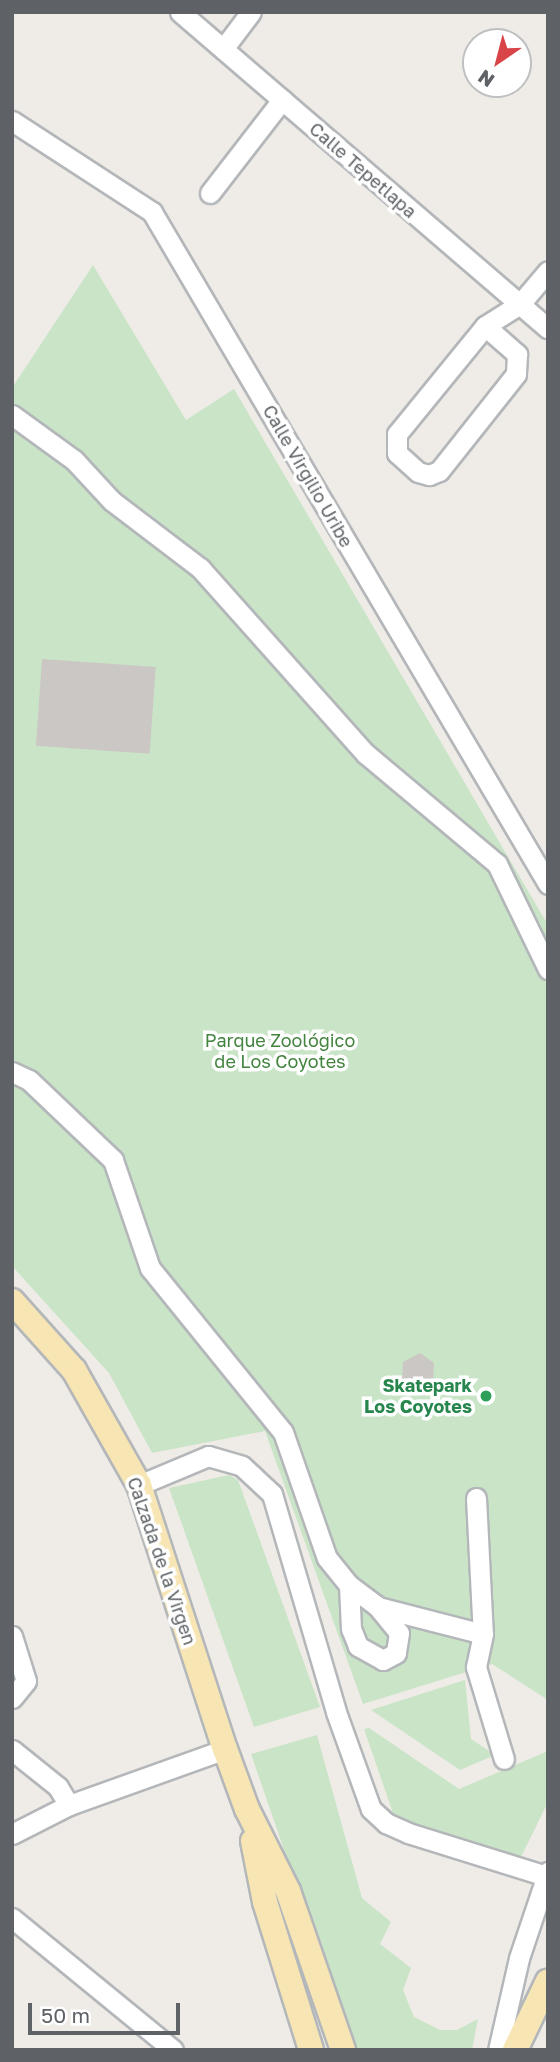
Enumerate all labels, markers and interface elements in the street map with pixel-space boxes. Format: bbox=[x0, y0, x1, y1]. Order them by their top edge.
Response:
north arrow bbox=[462, 28, 532, 98]
text: N bbox=[473, 65, 498, 93]
street label: Calle Tepetlapa bbox=[305, 118, 421, 222]
street label: Calle Virgilio Uribe bbox=[258, 401, 358, 551]
park label: Parque Zoológico de Los Coyotes bbox=[205, 1030, 355, 1072]
place label: Skatepark Los Coyotes bbox=[364, 1375, 472, 1418]
marker: Skatepark Los Coyotes bbox=[478, 1388, 494, 1404]
street label: Calzada de la Virgen bbox=[123, 1474, 201, 1648]
scale bar bbox=[32, 1988, 184, 2032]
text: 50 m bbox=[41, 2002, 90, 2028]

